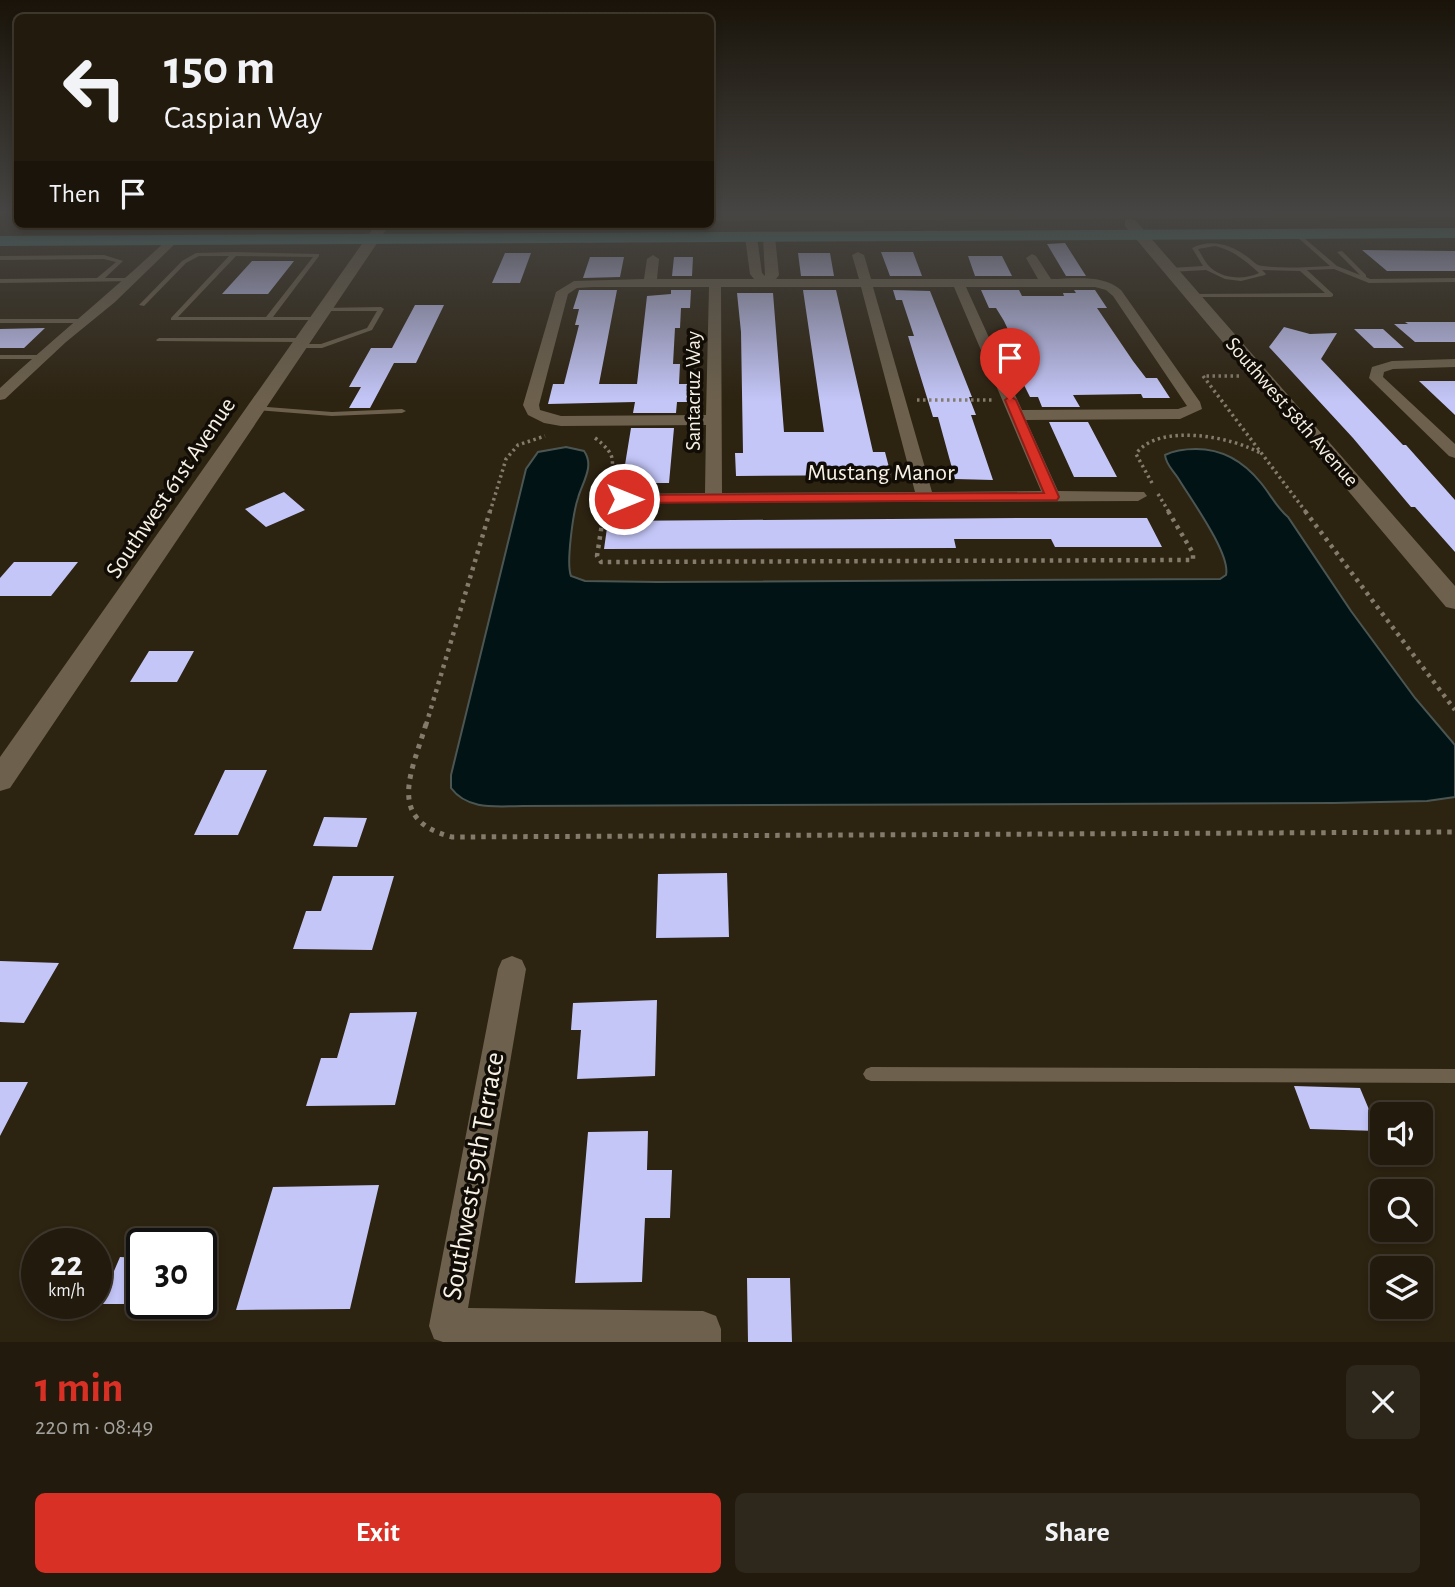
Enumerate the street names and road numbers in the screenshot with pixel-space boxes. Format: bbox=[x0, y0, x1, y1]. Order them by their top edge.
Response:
street label: Santacruz Way bbox=[683, 331, 704, 451]
street label: Southwest 58th Avenue bbox=[1222, 333, 1362, 491]
street label: Southwest 61st Avenue bbox=[102, 393, 240, 583]
street label: Mustang Manor bbox=[807, 461, 955, 485]
street label: Southwest 59th Terrace bbox=[438, 1050, 510, 1302]

